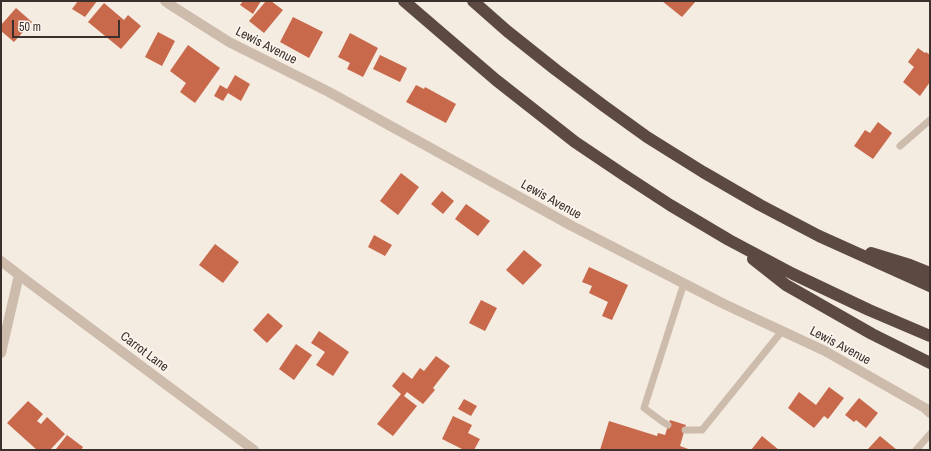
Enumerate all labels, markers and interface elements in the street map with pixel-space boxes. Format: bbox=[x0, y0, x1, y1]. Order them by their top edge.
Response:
scale bar bbox=[14, 12, 122, 38]
text: 50 m bbox=[19, 19, 41, 35]
street label: Lewis Avenue bbox=[233, 24, 299, 68]
street label: Lewis Avenue bbox=[518, 177, 584, 223]
street label: Lewis Avenue bbox=[807, 323, 873, 369]
street label: Carrot Lane bbox=[117, 329, 171, 375]

